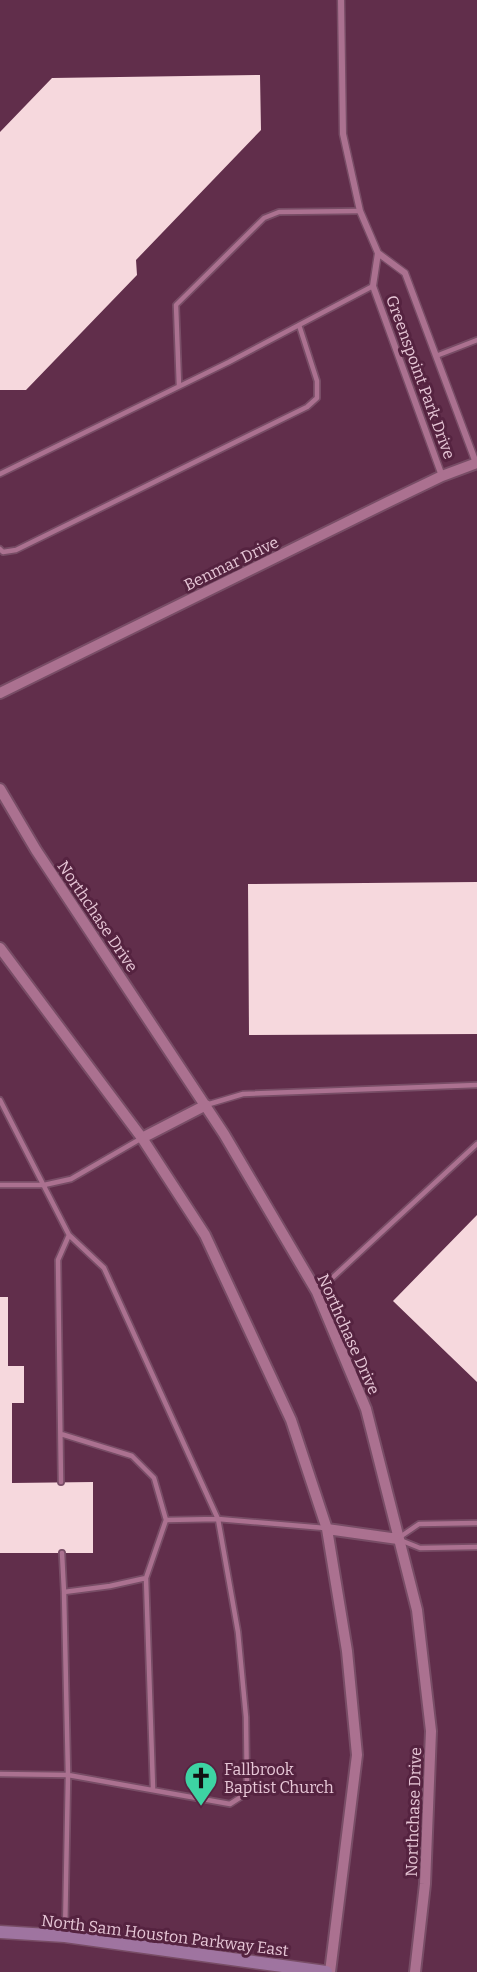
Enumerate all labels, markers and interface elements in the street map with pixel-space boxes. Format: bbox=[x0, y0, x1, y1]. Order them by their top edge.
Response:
street label: Greenspoint Park Drive bbox=[382, 293, 459, 462]
street label: Benmar Drive bbox=[181, 532, 282, 595]
street label: Northchase Drive bbox=[53, 857, 142, 975]
street label: Northchase Drive bbox=[313, 1271, 384, 1397]
street label: Northchase Drive bbox=[402, 1747, 425, 1877]
church icon: Fallbrook Baptist Church bbox=[183, 1760, 219, 1807]
place label: Fallbrook Baptist Church bbox=[224, 1760, 334, 1797]
street label: North Sam Houston Parkway East bbox=[40, 1911, 290, 1960]

